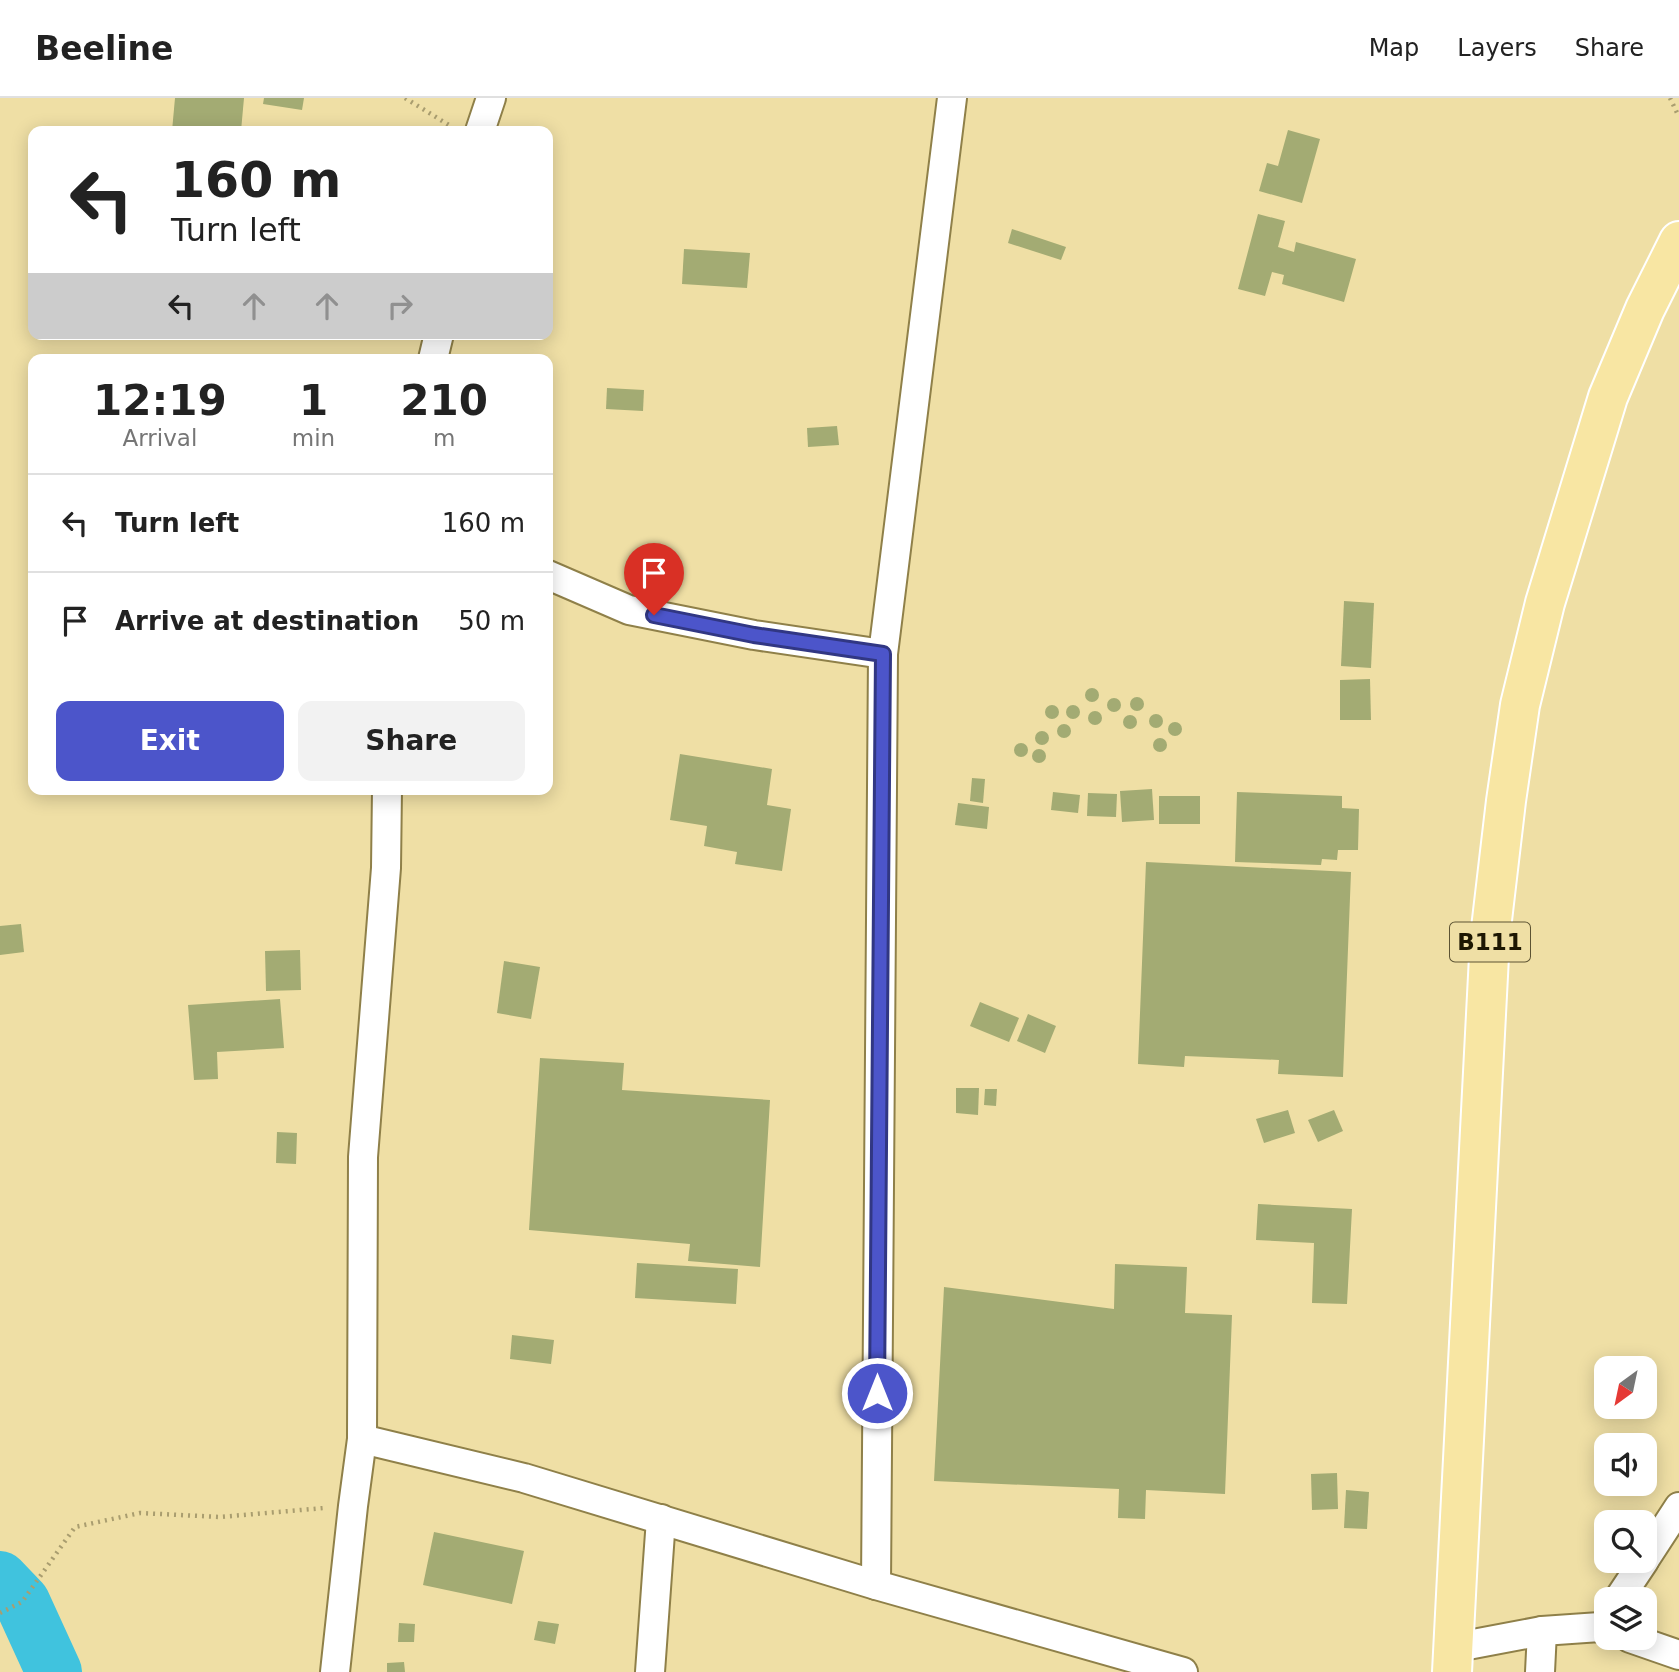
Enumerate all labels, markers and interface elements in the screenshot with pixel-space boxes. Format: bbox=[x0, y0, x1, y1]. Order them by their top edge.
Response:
text: Beeline bbox=[35, 29, 173, 68]
text: Map bbox=[1369, 34, 1419, 62]
text: Layers bbox=[1457, 34, 1537, 62]
text: Share bbox=[1575, 34, 1644, 62]
text: 160 m bbox=[171, 152, 341, 209]
icon: left bbox=[56, 154, 147, 245]
text: Turn left bbox=[171, 211, 301, 249]
icon: left bbox=[162, 287, 200, 325]
icon: ahead bbox=[235, 287, 273, 325]
icon: ahead bbox=[308, 287, 346, 325]
icon: right bbox=[381, 287, 419, 325]
text: 12:19 bbox=[93, 376, 227, 425]
text: 1 bbox=[299, 376, 328, 425]
text: 210 bbox=[400, 376, 488, 425]
text: Arrival bbox=[123, 425, 197, 451]
text: min bbox=[292, 425, 335, 451]
text: m bbox=[433, 425, 455, 451]
icon: left bbox=[56, 504, 94, 542]
text: Turn left bbox=[115, 508, 239, 538]
text: 160 m bbox=[442, 508, 525, 538]
pin bbox=[624, 543, 684, 615]
icon: arrive bbox=[635, 554, 673, 592]
icon: arrive bbox=[56, 602, 94, 640]
text: Arrive at destination bbox=[115, 606, 419, 636]
text: 50 m bbox=[458, 606, 525, 636]
button: Exit bbox=[56, 701, 284, 781]
button: Share bbox=[298, 701, 525, 781]
road number: B111 bbox=[1450, 922, 1530, 962]
position arrow bbox=[840, 1356, 914, 1430]
north arrow bbox=[1594, 1356, 1657, 1419]
map controls bbox=[1594, 1356, 1657, 1650]
button: sound bbox=[1594, 1433, 1657, 1496]
button: search bbox=[1594, 1510, 1657, 1573]
button: layers bbox=[1594, 1587, 1657, 1650]

